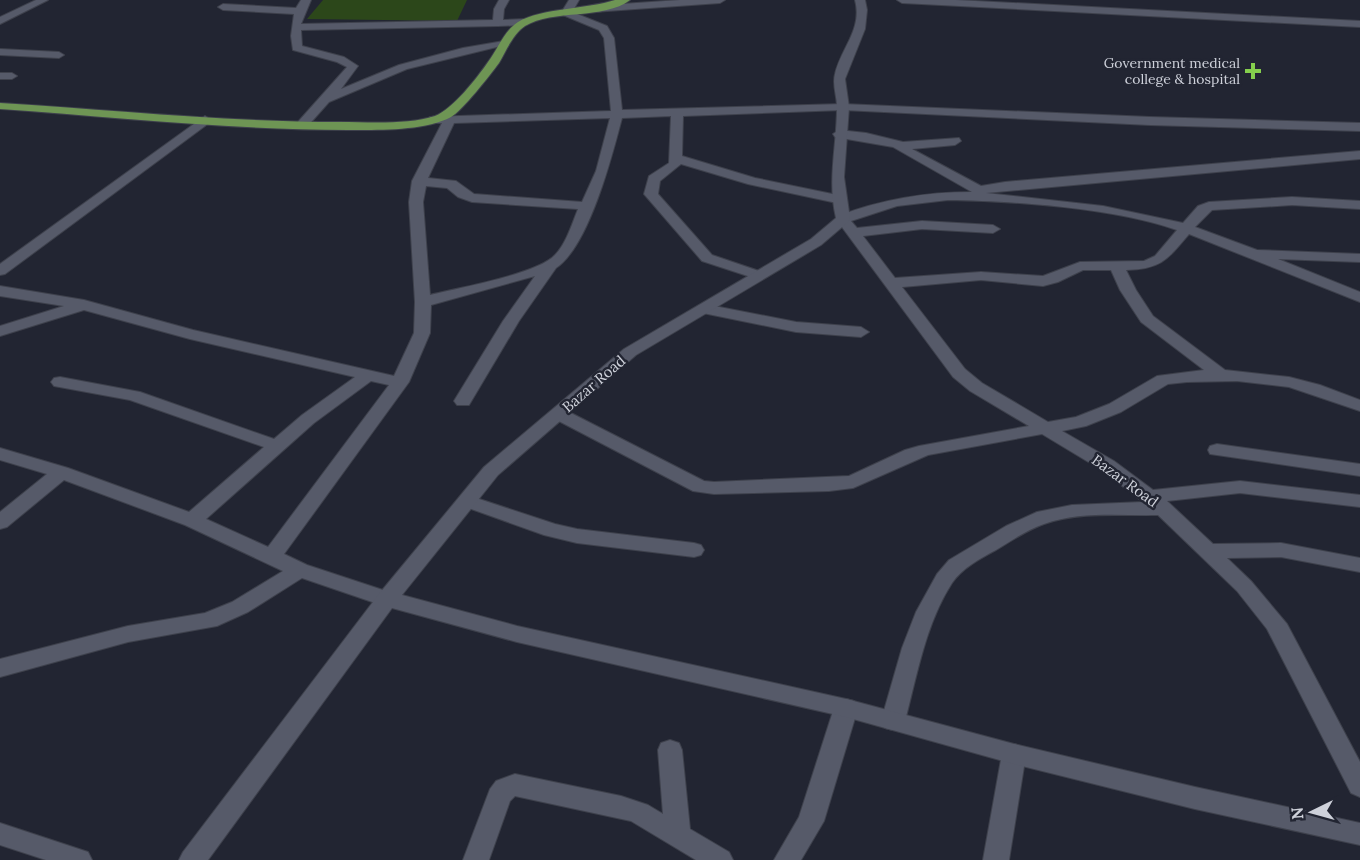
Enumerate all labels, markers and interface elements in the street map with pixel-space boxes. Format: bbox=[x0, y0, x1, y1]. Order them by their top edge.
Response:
place label: Government medical college & hospital bbox=[1104, 54, 1240, 88]
marker: Government medical college & hospital bbox=[1244, 62, 1262, 80]
street label: Bazar Road bbox=[558, 351, 629, 416]
street label: Bazar Road bbox=[1088, 450, 1162, 511]
north arrow bbox=[1282, 782, 1342, 842]
text: N bbox=[1287, 806, 1308, 820]

